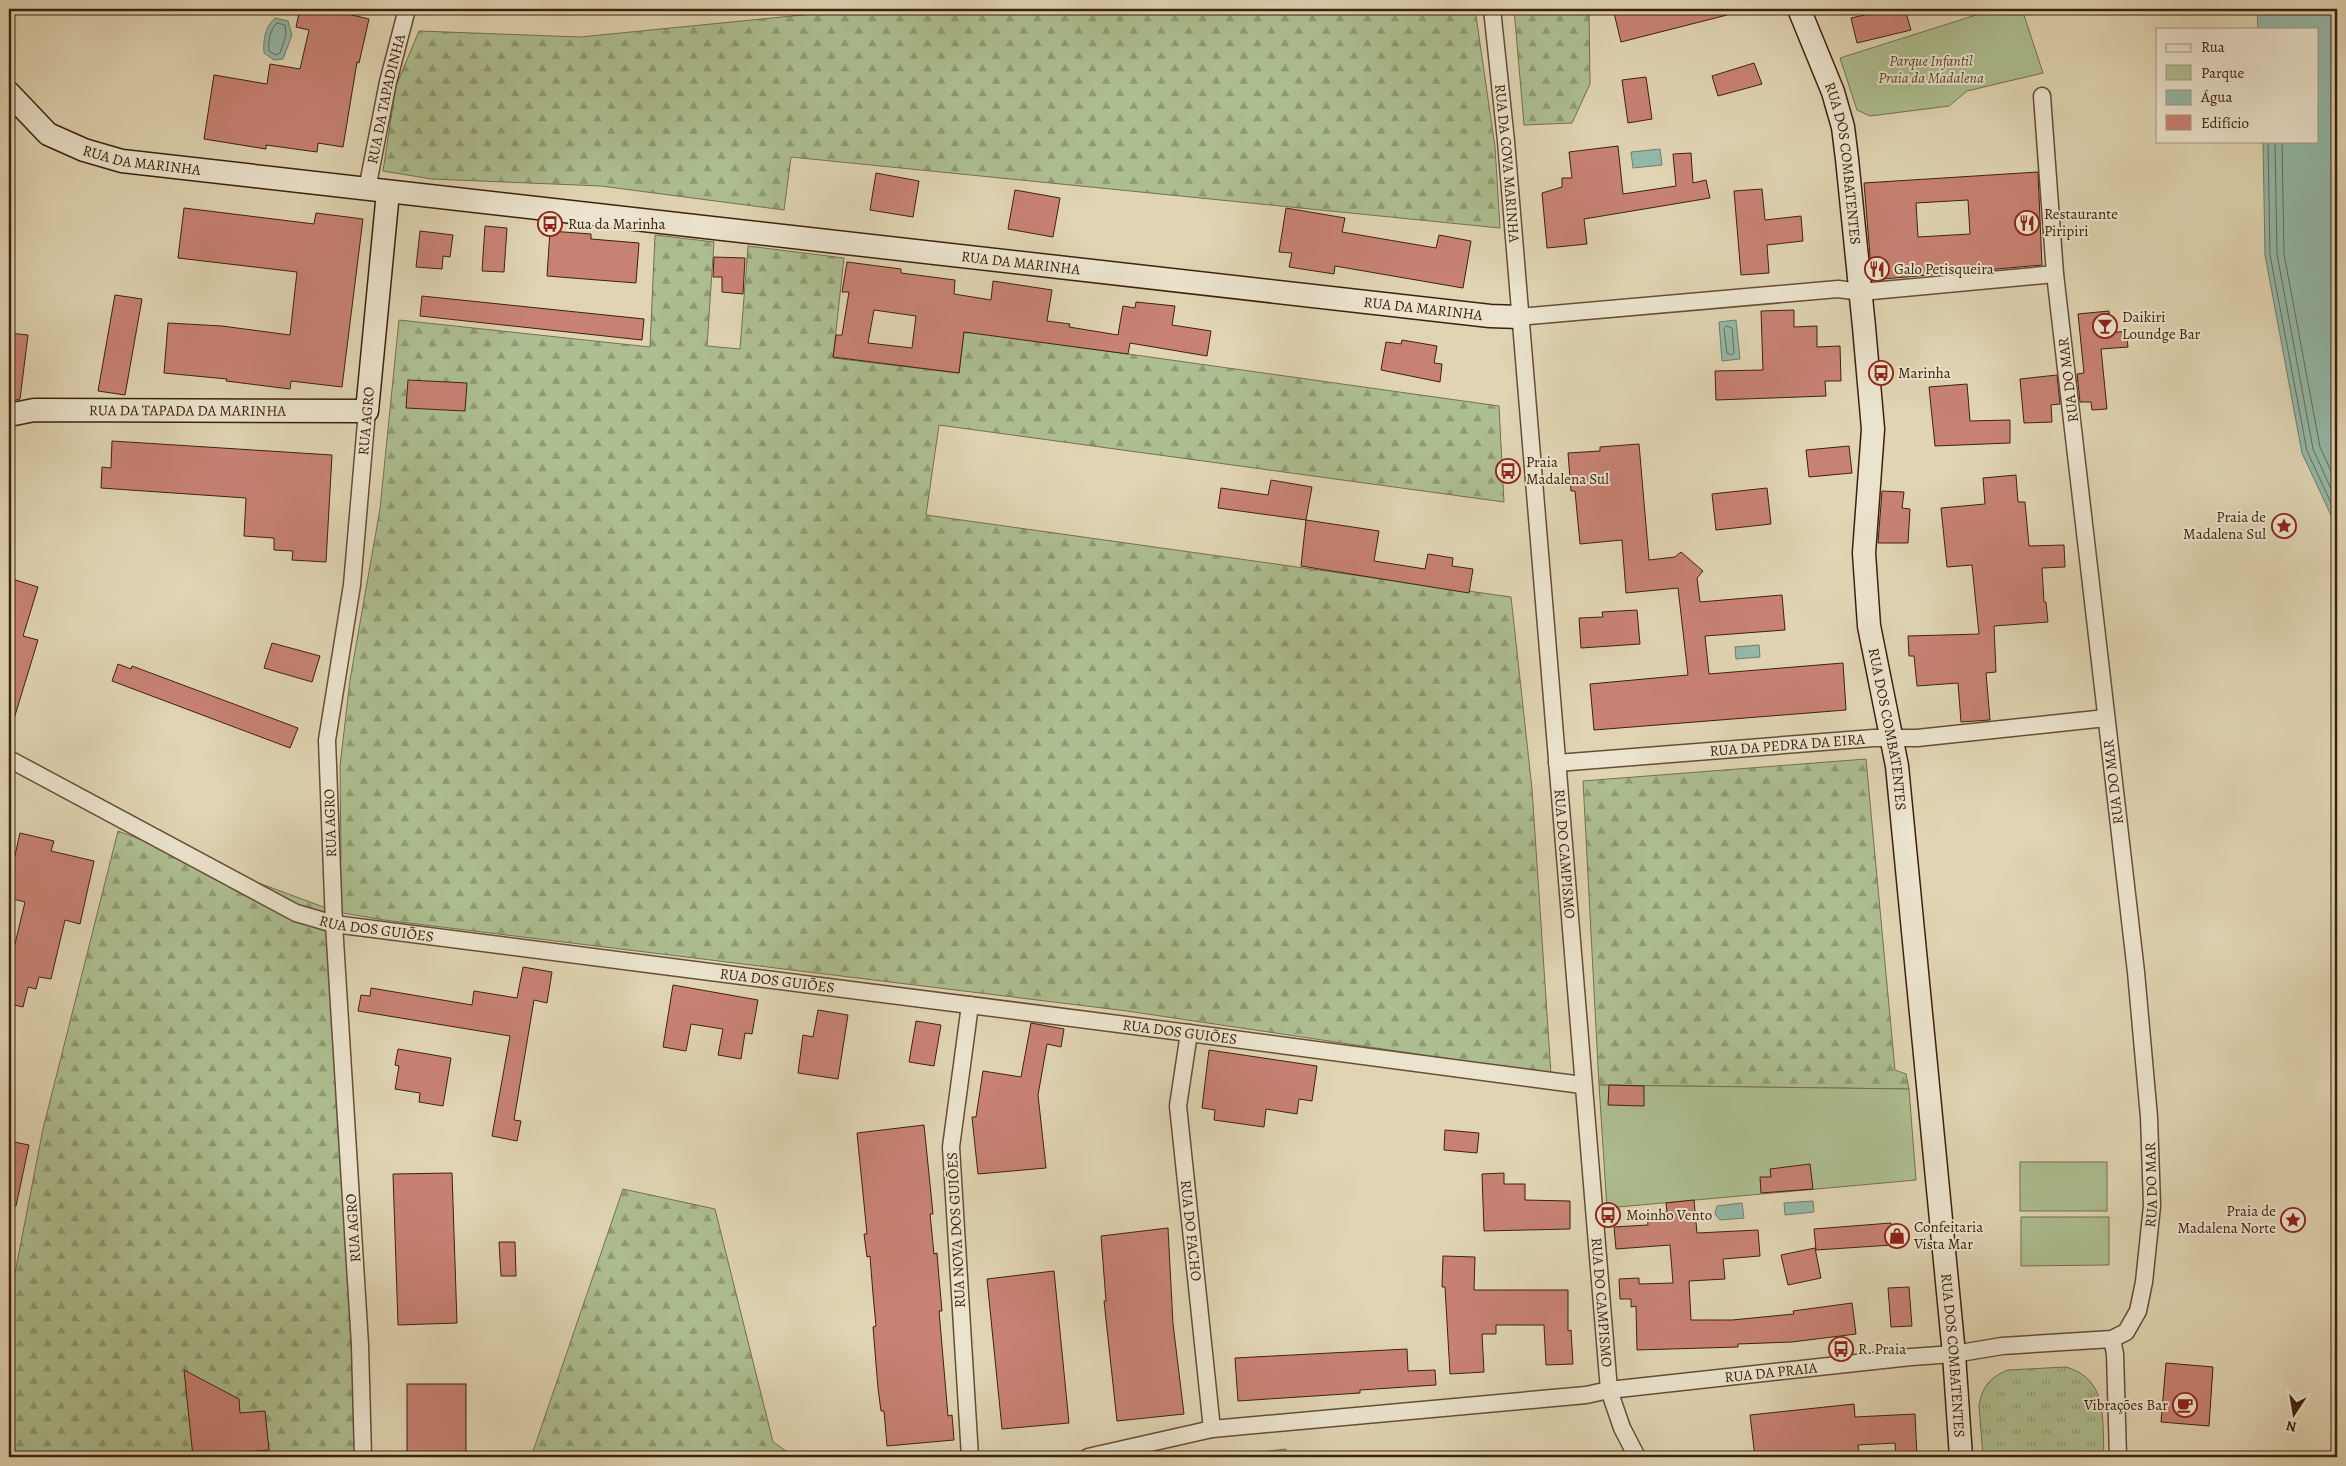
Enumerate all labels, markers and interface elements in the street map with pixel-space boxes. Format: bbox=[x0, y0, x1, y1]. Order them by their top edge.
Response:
legend bbox=[2156, 28, 2318, 142]
street label: RUA DA TAPADINHA bbox=[362, 31, 410, 166]
text: Rua bbox=[2201, 37, 2225, 57]
park label: Parque Infantil Praia da Madalena bbox=[1878, 51, 1984, 88]
text: Parque bbox=[2201, 63, 2244, 83]
street label: RUA DOS COMBATENTES bbox=[1820, 79, 1866, 246]
street label: RUA DA COVA MARINHA bbox=[1490, 83, 1524, 244]
text: Água bbox=[2200, 87, 2232, 107]
text: Edifício bbox=[2201, 113, 2249, 133]
street label: RUA DA MARINHA bbox=[80, 140, 202, 180]
place label: Restaurante Piripiri bbox=[2044, 204, 2118, 241]
restaurant icon: Restaurante Piripiri bbox=[2014, 210, 2040, 236]
bus stop icon: Rua da Marinha bbox=[537, 211, 563, 237]
place label: Rua da Marinha bbox=[568, 214, 666, 234]
street label: RUA DA MARINHA bbox=[960, 246, 1082, 280]
restaurant icon: Galo Petisqueira bbox=[1864, 256, 1890, 282]
place label: Galo Petisqueira bbox=[1894, 259, 1994, 279]
street label: RUA DA MARINHA bbox=[1363, 292, 1484, 325]
place label: Daikiri Loundge Bar bbox=[2122, 307, 2201, 344]
bar icon: Daikiri Loundge Bar bbox=[2092, 313, 2118, 339]
street label: RUA DO MAR bbox=[2053, 336, 2083, 423]
bus stop icon: Marinha bbox=[1868, 360, 1894, 386]
place label: Marinha bbox=[1898, 363, 1951, 383]
street label: RUA AGRO bbox=[353, 386, 379, 456]
street label: RUA DA TAPADA DA MARINHA bbox=[89, 400, 286, 421]
place label: Praia Madalena Sul bbox=[1526, 452, 1609, 489]
bus stop icon: Praia Madalena Sul bbox=[1495, 458, 1521, 484]
place label: Praia de Madalena Sul bbox=[2183, 507, 2266, 544]
place icon: Praia de Madalena Sul bbox=[2271, 513, 2297, 539]
street label: RUA DOS COMBATENTES bbox=[1864, 646, 1911, 811]
street label: RUA DA PEDRA DA EIRA bbox=[1709, 729, 1866, 761]
street label: RUA DO MAR bbox=[2098, 738, 2128, 825]
street label: RUA AGRO bbox=[319, 788, 341, 858]
street label: RUA DO CAMPISMO bbox=[1549, 788, 1580, 919]
street label: RUA DOS GUIÕES bbox=[317, 910, 435, 947]
street label: RUA DOS GUIÕES bbox=[719, 963, 836, 998]
street label: RUA DOS GUIÕES bbox=[1121, 1015, 1238, 1049]
street label: RUA DO MAR bbox=[2140, 1141, 2162, 1228]
street label: RUA NOVA DOS GUIÕES bbox=[942, 1151, 970, 1309]
street label: RUA DO FACHO bbox=[1176, 1179, 1206, 1282]
street label: RUA AGRO bbox=[341, 1193, 365, 1263]
place label: Praia de Madalena Norte bbox=[2177, 1201, 2276, 1238]
bus stop icon: Moinho Vento bbox=[1595, 1202, 1621, 1228]
place label: Moinho Vento bbox=[1626, 1205, 1712, 1225]
place icon: Praia de Madalena Norte bbox=[2280, 1207, 2306, 1233]
place label: Confeitaria Vista Mar bbox=[1913, 1217, 1983, 1254]
shop icon: Confeitaria Vista Mar bbox=[1884, 1223, 1910, 1249]
street label: RUA DO CAMPISMO bbox=[1586, 1237, 1617, 1368]
street label: RUA DOS COMBATENTES bbox=[1936, 1272, 1970, 1438]
bus stop icon: R. Praia bbox=[1828, 1336, 1854, 1362]
place label: R. Praia bbox=[1858, 1339, 1906, 1359]
street label: RUA DA PRAIA bbox=[1723, 1357, 1818, 1387]
north arrow bbox=[2268, 1388, 2318, 1438]
cafe icon: Vibrações Bar bbox=[2172, 1392, 2198, 1418]
place label: Vibrações Bar bbox=[2083, 1395, 2168, 1415]
text: N bbox=[2284, 1416, 2298, 1437]

